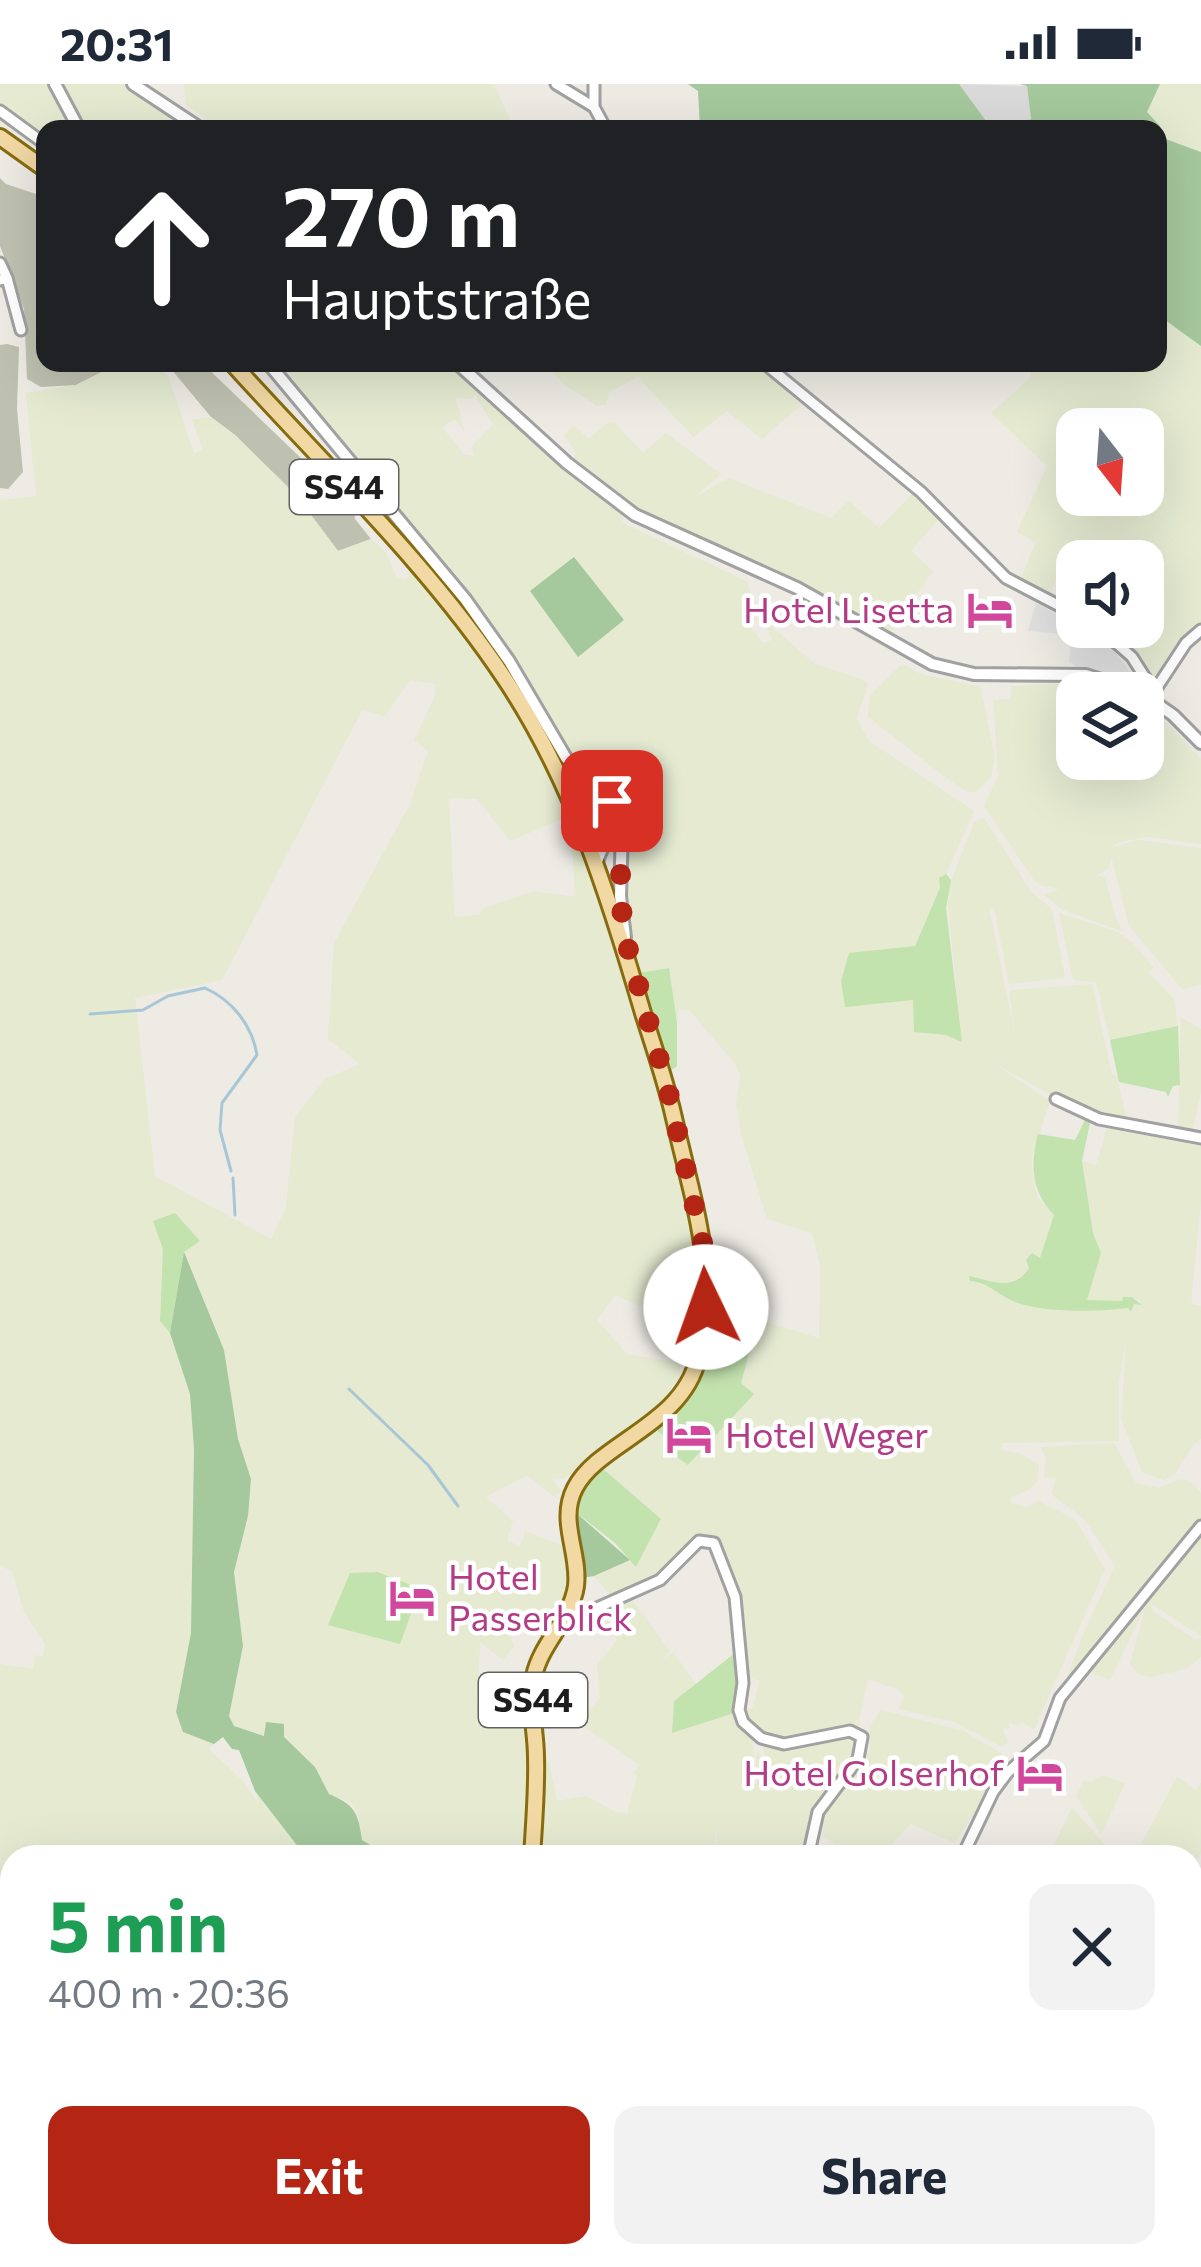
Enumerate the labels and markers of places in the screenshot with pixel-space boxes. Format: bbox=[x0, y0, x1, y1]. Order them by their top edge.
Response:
hotel icon: Hotel Lisetta bbox=[965, 585, 1015, 635]
place label: Hotel Lisetta bbox=[743, 586, 954, 630]
pin bbox=[561, 750, 663, 852]
hotel icon: Hotel Weger bbox=[664, 1410, 714, 1460]
place label: Hotel Weger bbox=[725, 1411, 928, 1455]
place label: Hotel Passerblick bbox=[448, 1553, 633, 1638]
hotel icon: Hotel Passerblick bbox=[387, 1573, 437, 1623]
hotel icon: Hotel Golserhof bbox=[1015, 1748, 1065, 1798]
place label: Hotel Golserhof bbox=[743, 1749, 1005, 1793]

